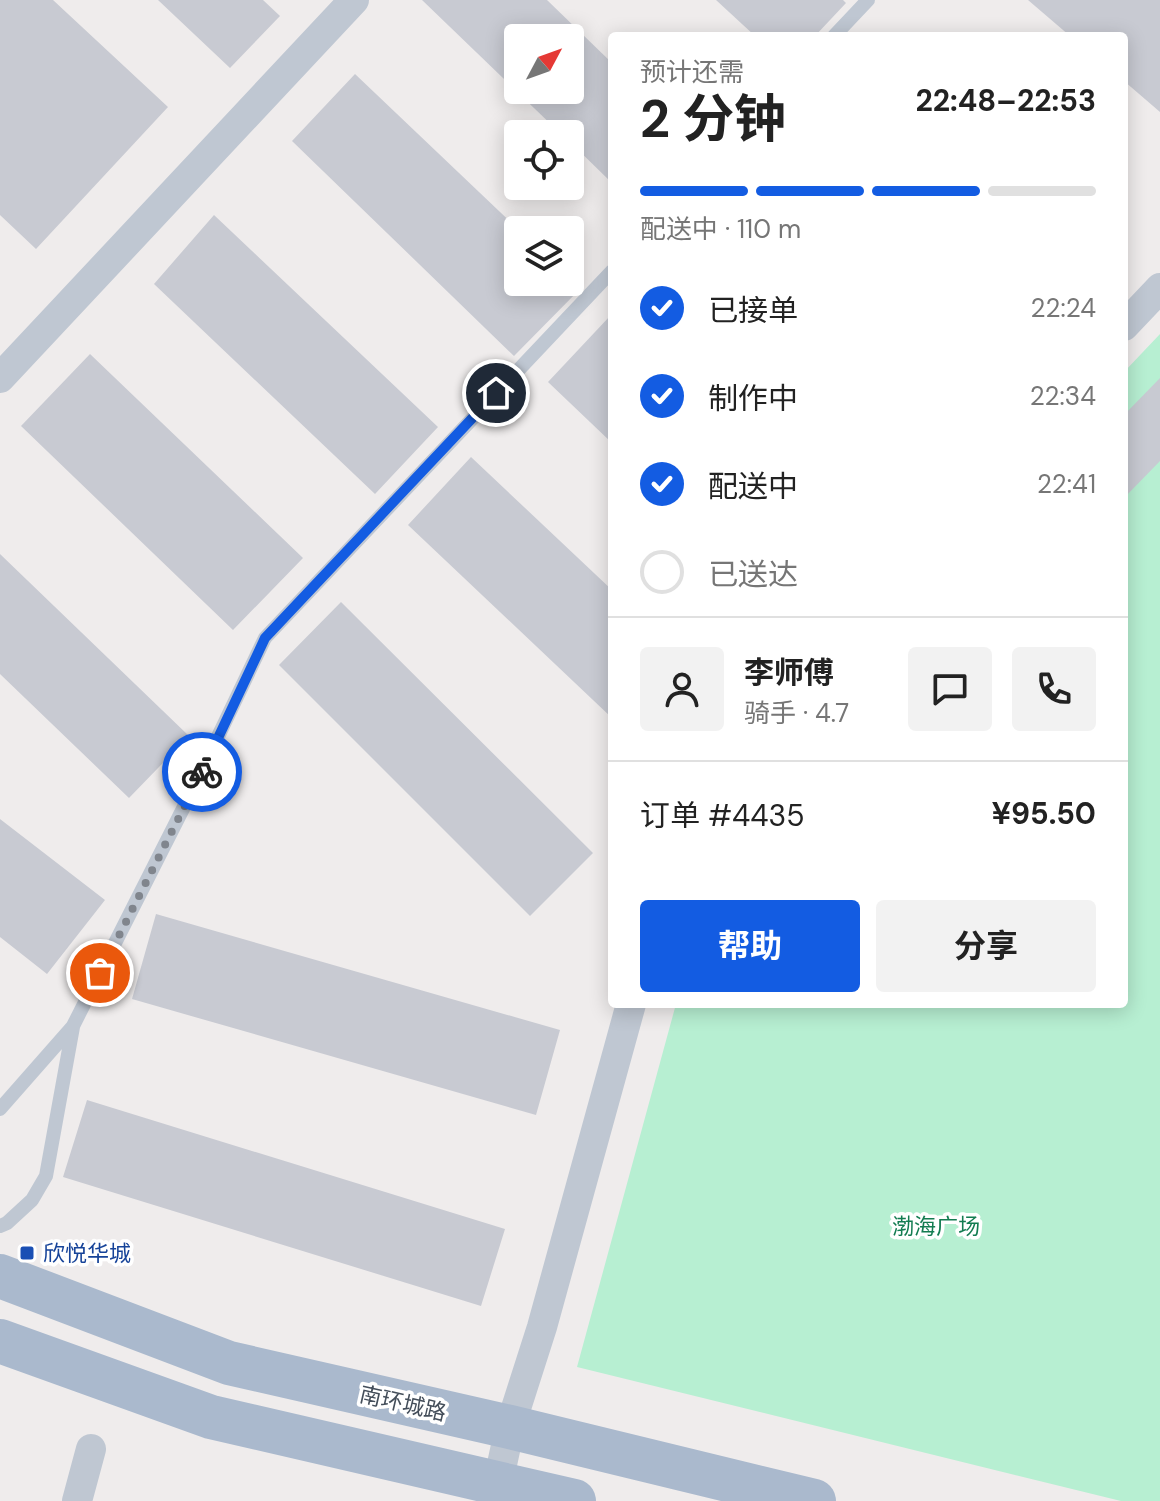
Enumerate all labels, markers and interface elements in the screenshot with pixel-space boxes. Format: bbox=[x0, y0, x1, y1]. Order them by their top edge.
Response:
north arrow bbox=[504, 24, 584, 104]
map controls bbox=[504, 24, 584, 296]
text: 预计还需 bbox=[640, 55, 744, 89]
text: 22:48–22:53 bbox=[915, 81, 1096, 120]
text: 2 分钟 bbox=[640, 85, 786, 153]
button: locate bbox=[504, 120, 584, 200]
text: 配送中 · 110 m bbox=[640, 212, 801, 246]
button: layers bbox=[504, 216, 584, 296]
icon: check bbox=[640, 286, 684, 330]
text: 已接单 bbox=[708, 291, 798, 330]
text: 22:24 bbox=[1030, 291, 1096, 325]
pin bbox=[462, 359, 530, 427]
icon: home bbox=[474, 371, 518, 415]
icon: check bbox=[640, 374, 684, 418]
text: 制作中 bbox=[708, 379, 798, 418]
text: 22:34 bbox=[1030, 379, 1096, 413]
icon: check bbox=[640, 462, 684, 506]
text: 配送中 bbox=[708, 467, 798, 506]
text: 22:41 bbox=[1037, 467, 1096, 501]
text: 已送达 bbox=[708, 555, 798, 594]
button: person bbox=[640, 647, 724, 731]
button: chat bbox=[908, 647, 992, 731]
button: phone bbox=[1012, 647, 1096, 731]
text: 李师傅 bbox=[744, 653, 834, 692]
text: 骑手 · 4.7 bbox=[744, 696, 849, 730]
courier bbox=[162, 732, 242, 812]
icon: bike bbox=[180, 750, 224, 794]
text: ¥95.50 bbox=[991, 794, 1096, 833]
text: 订单 #4435 bbox=[640, 796, 805, 835]
button: 帮助 bbox=[640, 900, 860, 992]
button: 分享 bbox=[876, 900, 1096, 992]
pin bbox=[66, 939, 134, 1007]
icon: bag bbox=[78, 951, 122, 995]
park label: 渤海广场 bbox=[892, 1212, 980, 1241]
place label: 欣悦华城 bbox=[43, 1239, 131, 1268]
marker: 欣悦华城 bbox=[18, 1244, 36, 1262]
street label: 南环城路 bbox=[357, 1379, 449, 1428]

